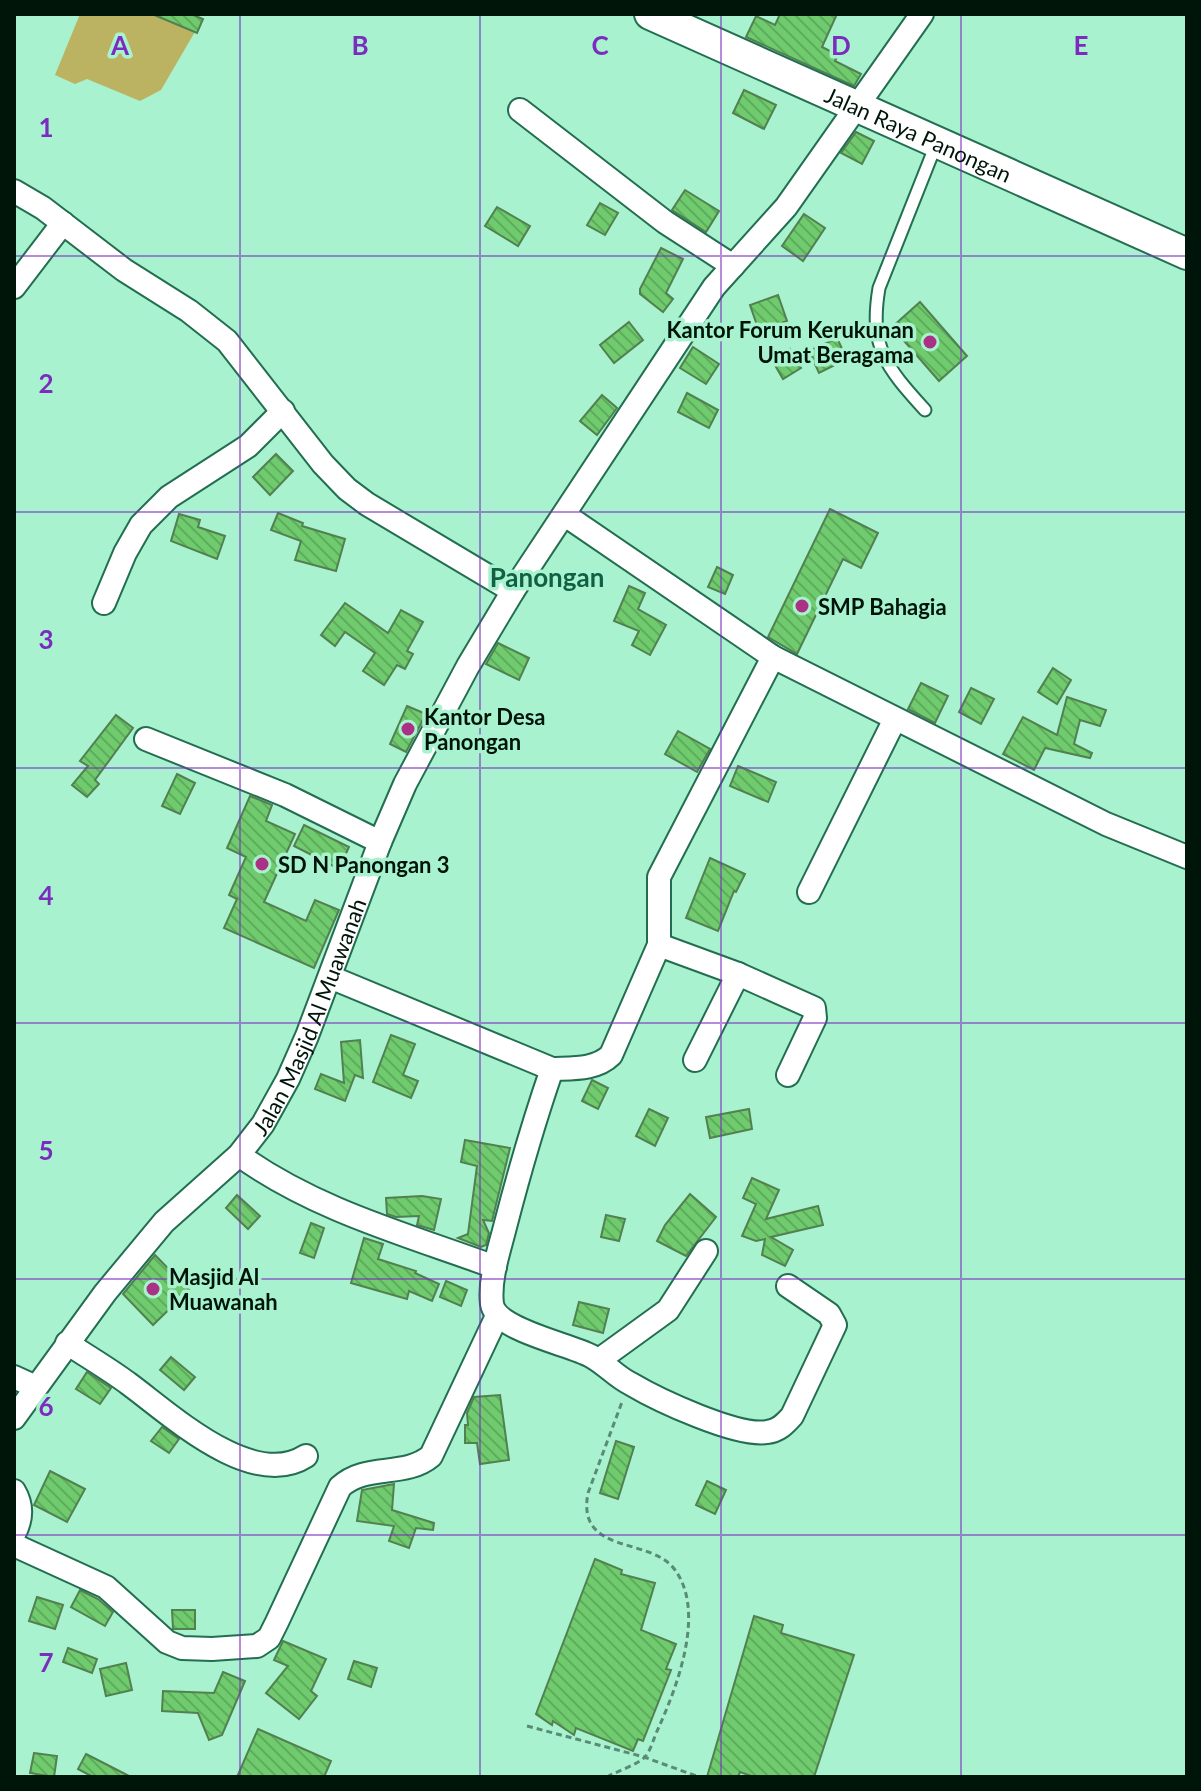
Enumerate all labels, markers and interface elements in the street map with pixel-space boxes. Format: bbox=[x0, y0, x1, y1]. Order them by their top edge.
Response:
text: A bbox=[110, 29, 130, 61]
text: B bbox=[351, 29, 369, 61]
text: C bbox=[591, 29, 609, 61]
text: D bbox=[831, 29, 851, 61]
text: E bbox=[1074, 29, 1088, 61]
street label: Jalan Raya Panongan bbox=[821, 81, 1016, 187]
text: 1 bbox=[38, 111, 54, 143]
place label: Kantor Forum Kerukunan Umat Beragama bbox=[666, 316, 914, 368]
marker: Kantor Forum Kerukunan Umat Beragama bbox=[921, 333, 939, 351]
text: 2 bbox=[38, 367, 54, 399]
district label: Panongan bbox=[490, 561, 604, 593]
place label: SMP Bahagia bbox=[818, 593, 947, 620]
marker: SMP Bahagia bbox=[793, 597, 811, 615]
text: 3 bbox=[38, 623, 54, 655]
place label: Kantor Desa Panongan bbox=[424, 703, 545, 755]
marker: Kantor Desa Panongan bbox=[399, 720, 417, 738]
place label: SD N Panongan 3 bbox=[278, 851, 450, 878]
marker: SD N Panongan 3 bbox=[253, 855, 271, 873]
text: 4 bbox=[38, 879, 54, 911]
street label: Jalan Masjid Al Muawanah bbox=[246, 894, 371, 1140]
text: 5 bbox=[38, 1134, 54, 1166]
place label: Masjid Al Muawanah bbox=[169, 1263, 278, 1315]
marker: Masjid Al Muawanah bbox=[144, 1280, 162, 1298]
text: 6 bbox=[38, 1390, 54, 1422]
text: 7 bbox=[38, 1646, 54, 1678]

